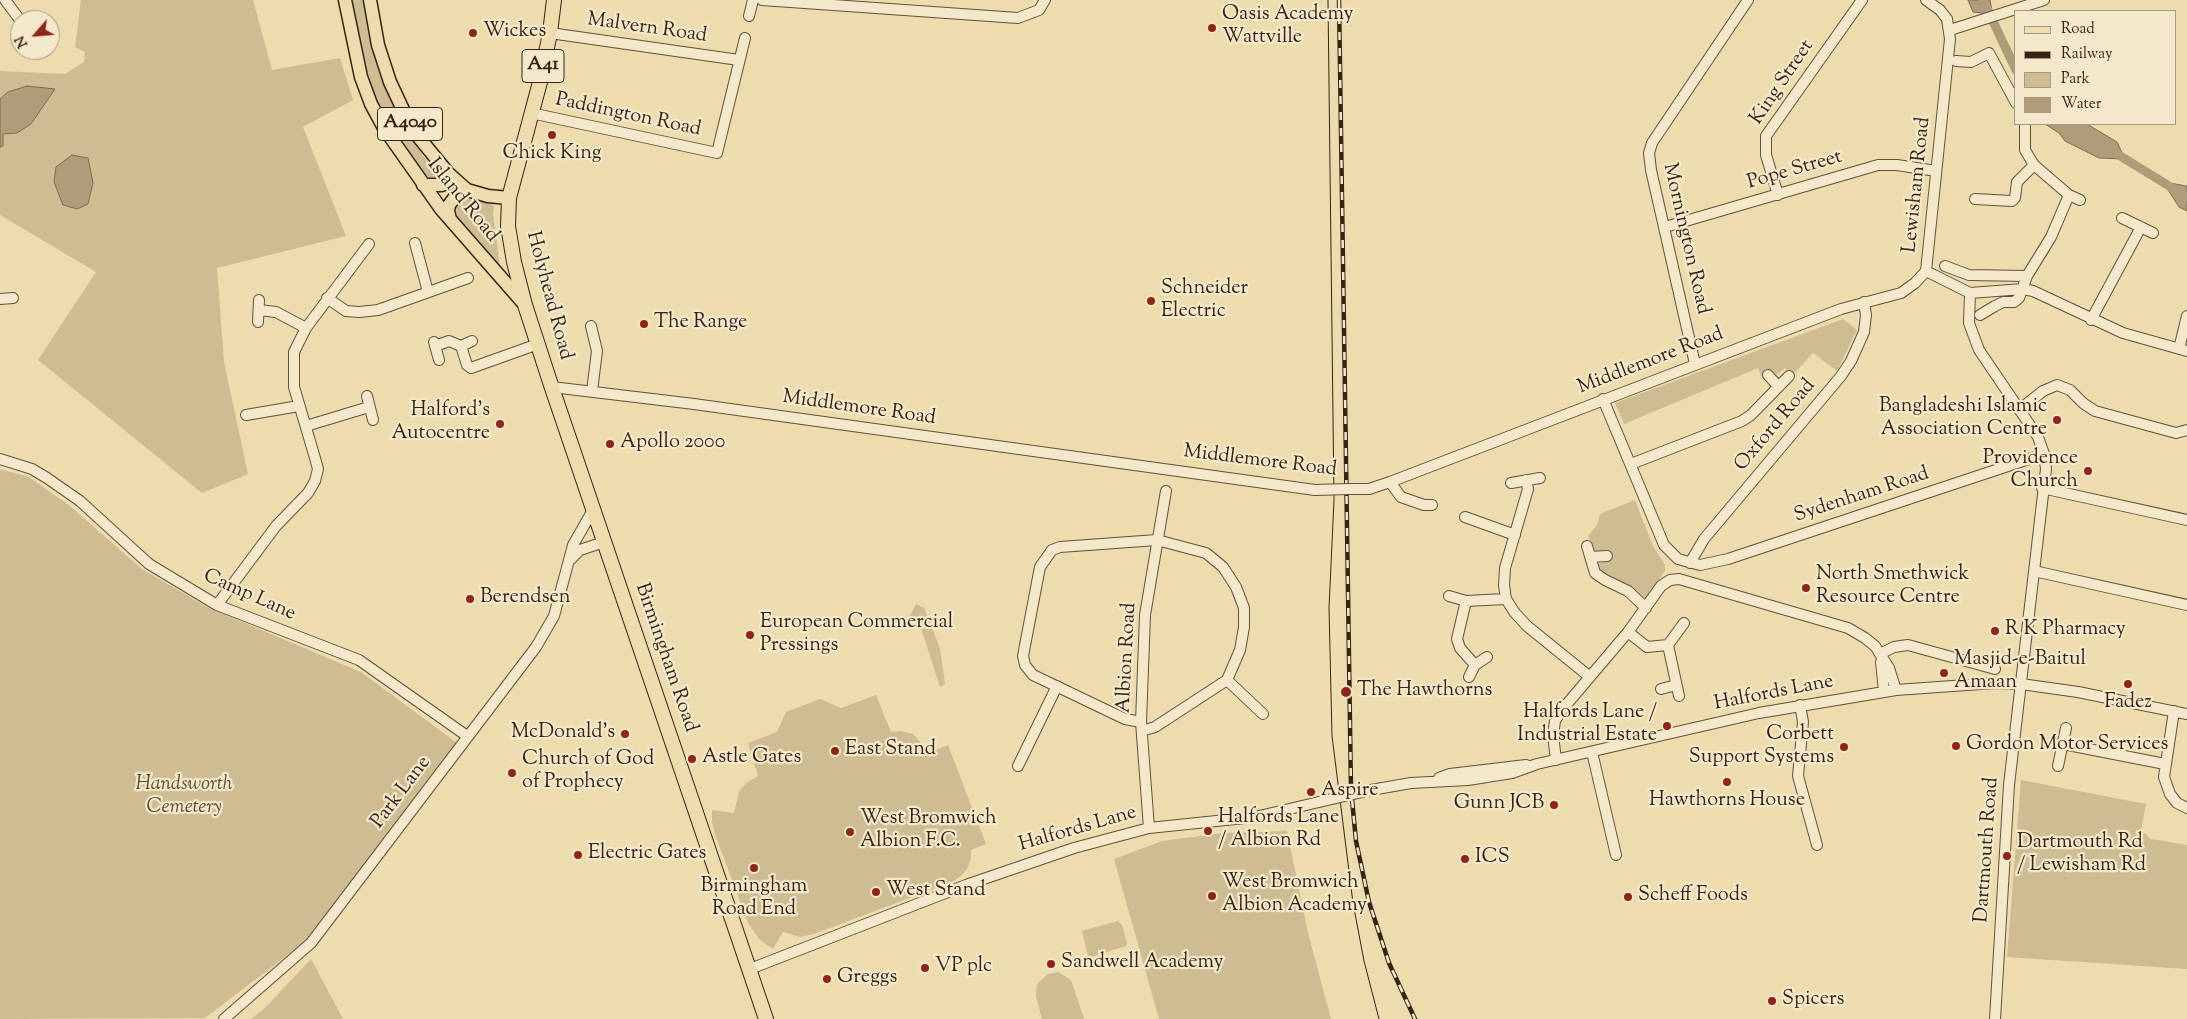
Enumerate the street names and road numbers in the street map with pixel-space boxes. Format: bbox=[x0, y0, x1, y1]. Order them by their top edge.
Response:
street label: Malvern Road bbox=[586, 9, 708, 49]
street label: King Street bbox=[1746, 36, 1820, 130]
road number: A41 bbox=[522, 49, 564, 82]
street label: Paddington Road bbox=[553, 89, 703, 143]
road number: A4040 bbox=[378, 108, 442, 140]
street label: Lewisham Road bbox=[1899, 116, 1937, 254]
street label: Pope Street bbox=[1745, 146, 1845, 196]
street label: Island Road bbox=[421, 154, 503, 248]
street label: Mornington Road bbox=[1656, 161, 1714, 317]
street label: Holyhead Road bbox=[519, 229, 577, 363]
street label: Middlemore Road bbox=[1575, 323, 1727, 401]
street label: Oxford Road bbox=[1730, 375, 1822, 477]
street label: Middlemore Road bbox=[781, 386, 937, 432]
street label: Middlemore Road bbox=[1182, 441, 1338, 483]
street label: Sydenham Road bbox=[1791, 463, 1933, 529]
street label: Camp Lane bbox=[199, 565, 299, 627]
street label: Birmingham Road bbox=[628, 580, 702, 736]
street label: Albion Road bbox=[1113, 602, 1143, 714]
street label: Halfords Lane bbox=[1712, 671, 1836, 717]
street label: Park Lane bbox=[367, 752, 437, 834]
street label: Dartmouth Road bbox=[1971, 776, 2005, 924]
street label: Halfords Lane bbox=[1016, 802, 1140, 858]

